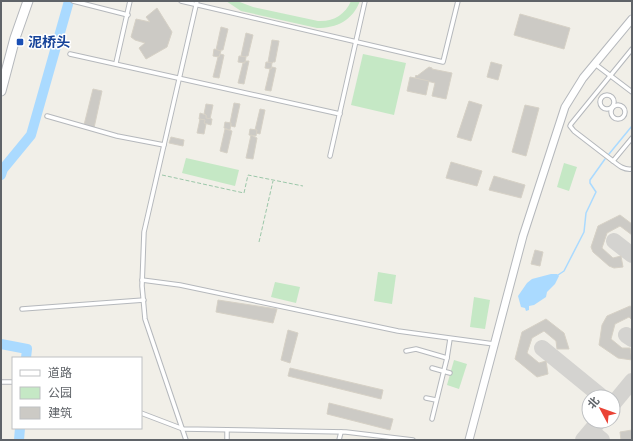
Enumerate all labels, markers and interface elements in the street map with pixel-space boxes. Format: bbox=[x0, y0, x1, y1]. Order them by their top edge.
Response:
place label: 泥桥头 bbox=[28, 33, 70, 50]
marker: 泥桥头 bbox=[15, 37, 25, 47]
legend bbox=[12, 357, 142, 429]
text: 道路 bbox=[48, 365, 72, 380]
text: 公园 bbox=[48, 385, 72, 400]
north arrow bbox=[581, 389, 621, 429]
text: 北 bbox=[585, 394, 602, 411]
text: 建筑 bbox=[48, 405, 72, 420]

